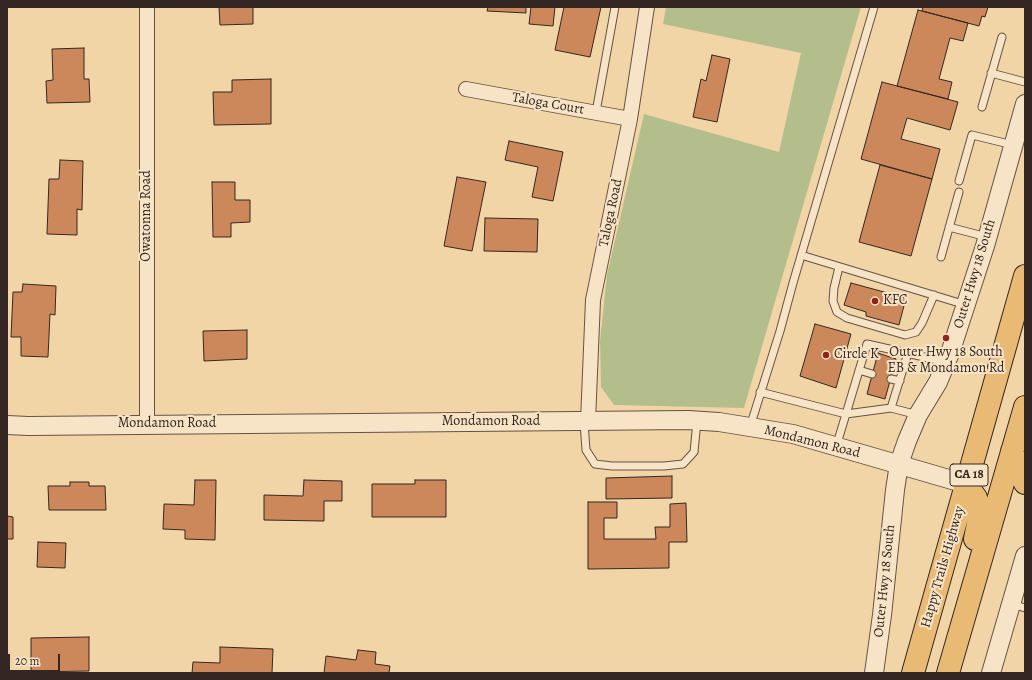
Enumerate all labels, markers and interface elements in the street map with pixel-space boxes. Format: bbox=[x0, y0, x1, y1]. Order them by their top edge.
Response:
street label: Taloga Court bbox=[511, 89, 585, 119]
street label: Owatonna Road bbox=[139, 170, 155, 262]
street label: Taloga Road bbox=[596, 177, 626, 249]
street label: Outer Hwy 18 South bbox=[950, 217, 1000, 331]
place label: KFC bbox=[883, 293, 908, 309]
marker: KFC bbox=[870, 296, 880, 306]
marker: Outer Hwy 18 South EB & Mondamon Rd bbox=[941, 333, 951, 343]
place label: Outer Hwy 18 South EB & Mondamon Rd bbox=[888, 345, 1004, 378]
place label: Circle K bbox=[834, 347, 879, 363]
marker: Circle K bbox=[821, 350, 831, 360]
street label: Mondamon Road bbox=[442, 414, 540, 430]
street label: Mondamon Road bbox=[118, 416, 216, 432]
street label: Mondamon Road bbox=[762, 422, 862, 462]
road number: CA 18 bbox=[950, 464, 988, 486]
street label: Happy Trails Highway bbox=[918, 504, 968, 630]
street label: Outer Hwy 18 South bbox=[871, 524, 899, 638]
scale bar bbox=[10, 646, 62, 672]
text: 20 m bbox=[15, 653, 39, 669]

